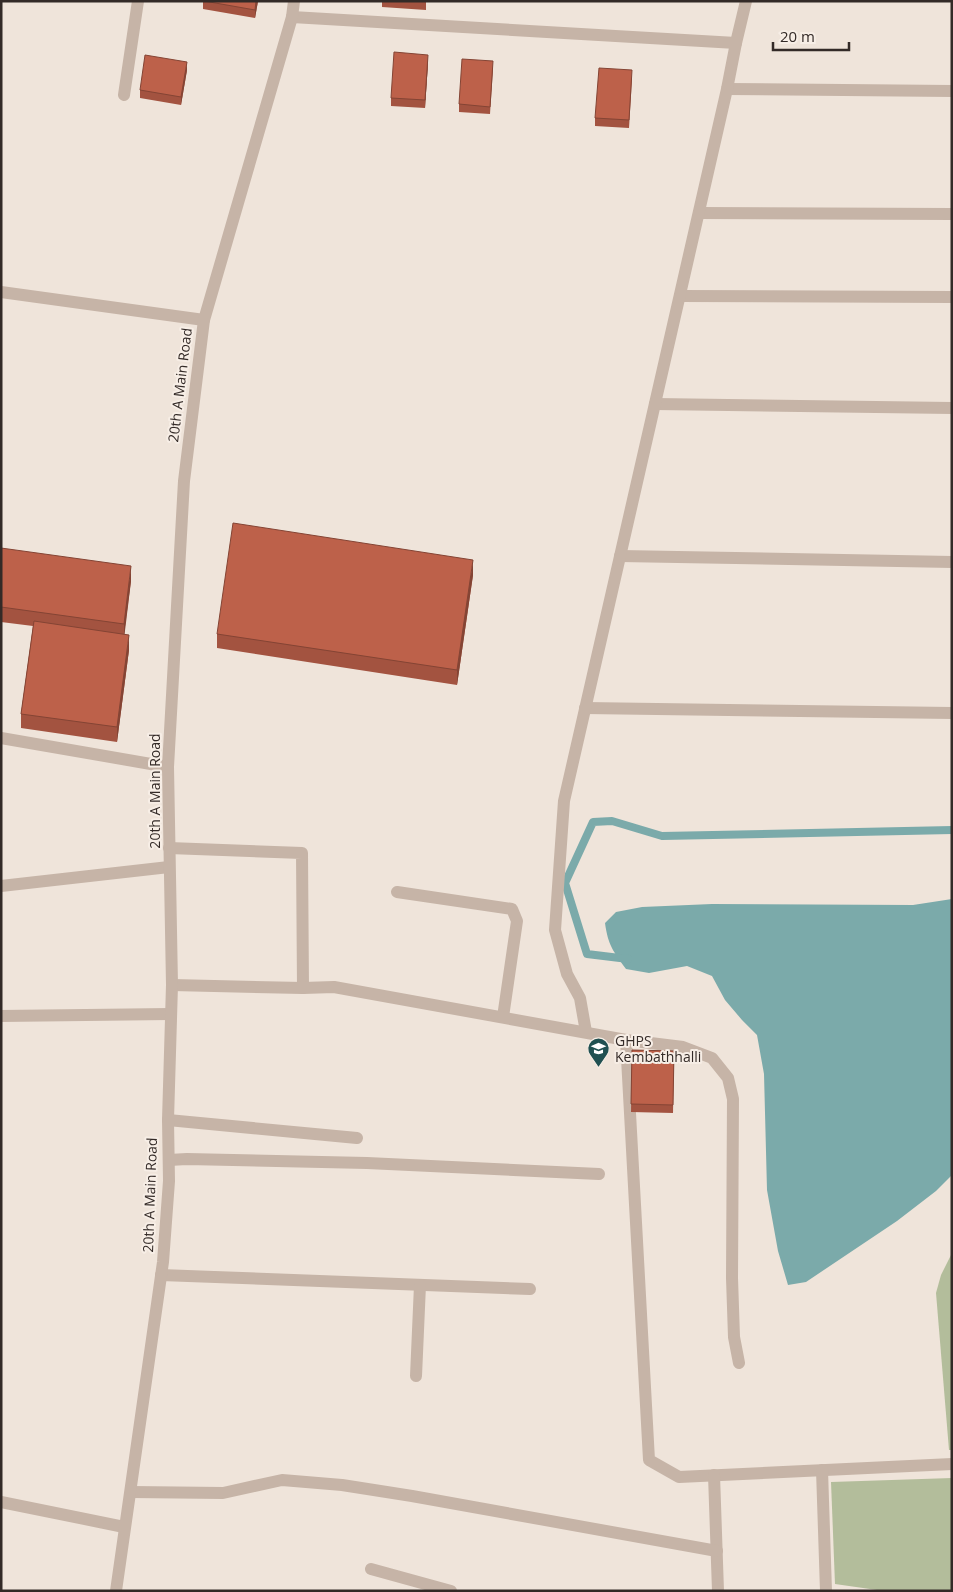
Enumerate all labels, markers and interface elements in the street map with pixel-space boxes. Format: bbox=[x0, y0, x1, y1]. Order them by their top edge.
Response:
scale bar bbox=[773, 20, 849, 52]
text: 20 m bbox=[780, 26, 815, 46]
street label: 20th A Main Road bbox=[163, 327, 196, 443]
street label: 20th A Main Road bbox=[145, 733, 164, 849]
place label: GHPS Kembathhalli bbox=[615, 1031, 701, 1066]
school or university icon: GHPS Kembathhalli bbox=[587, 1037, 611, 1068]
street label: 20th A Main Road bbox=[138, 1137, 161, 1253]

